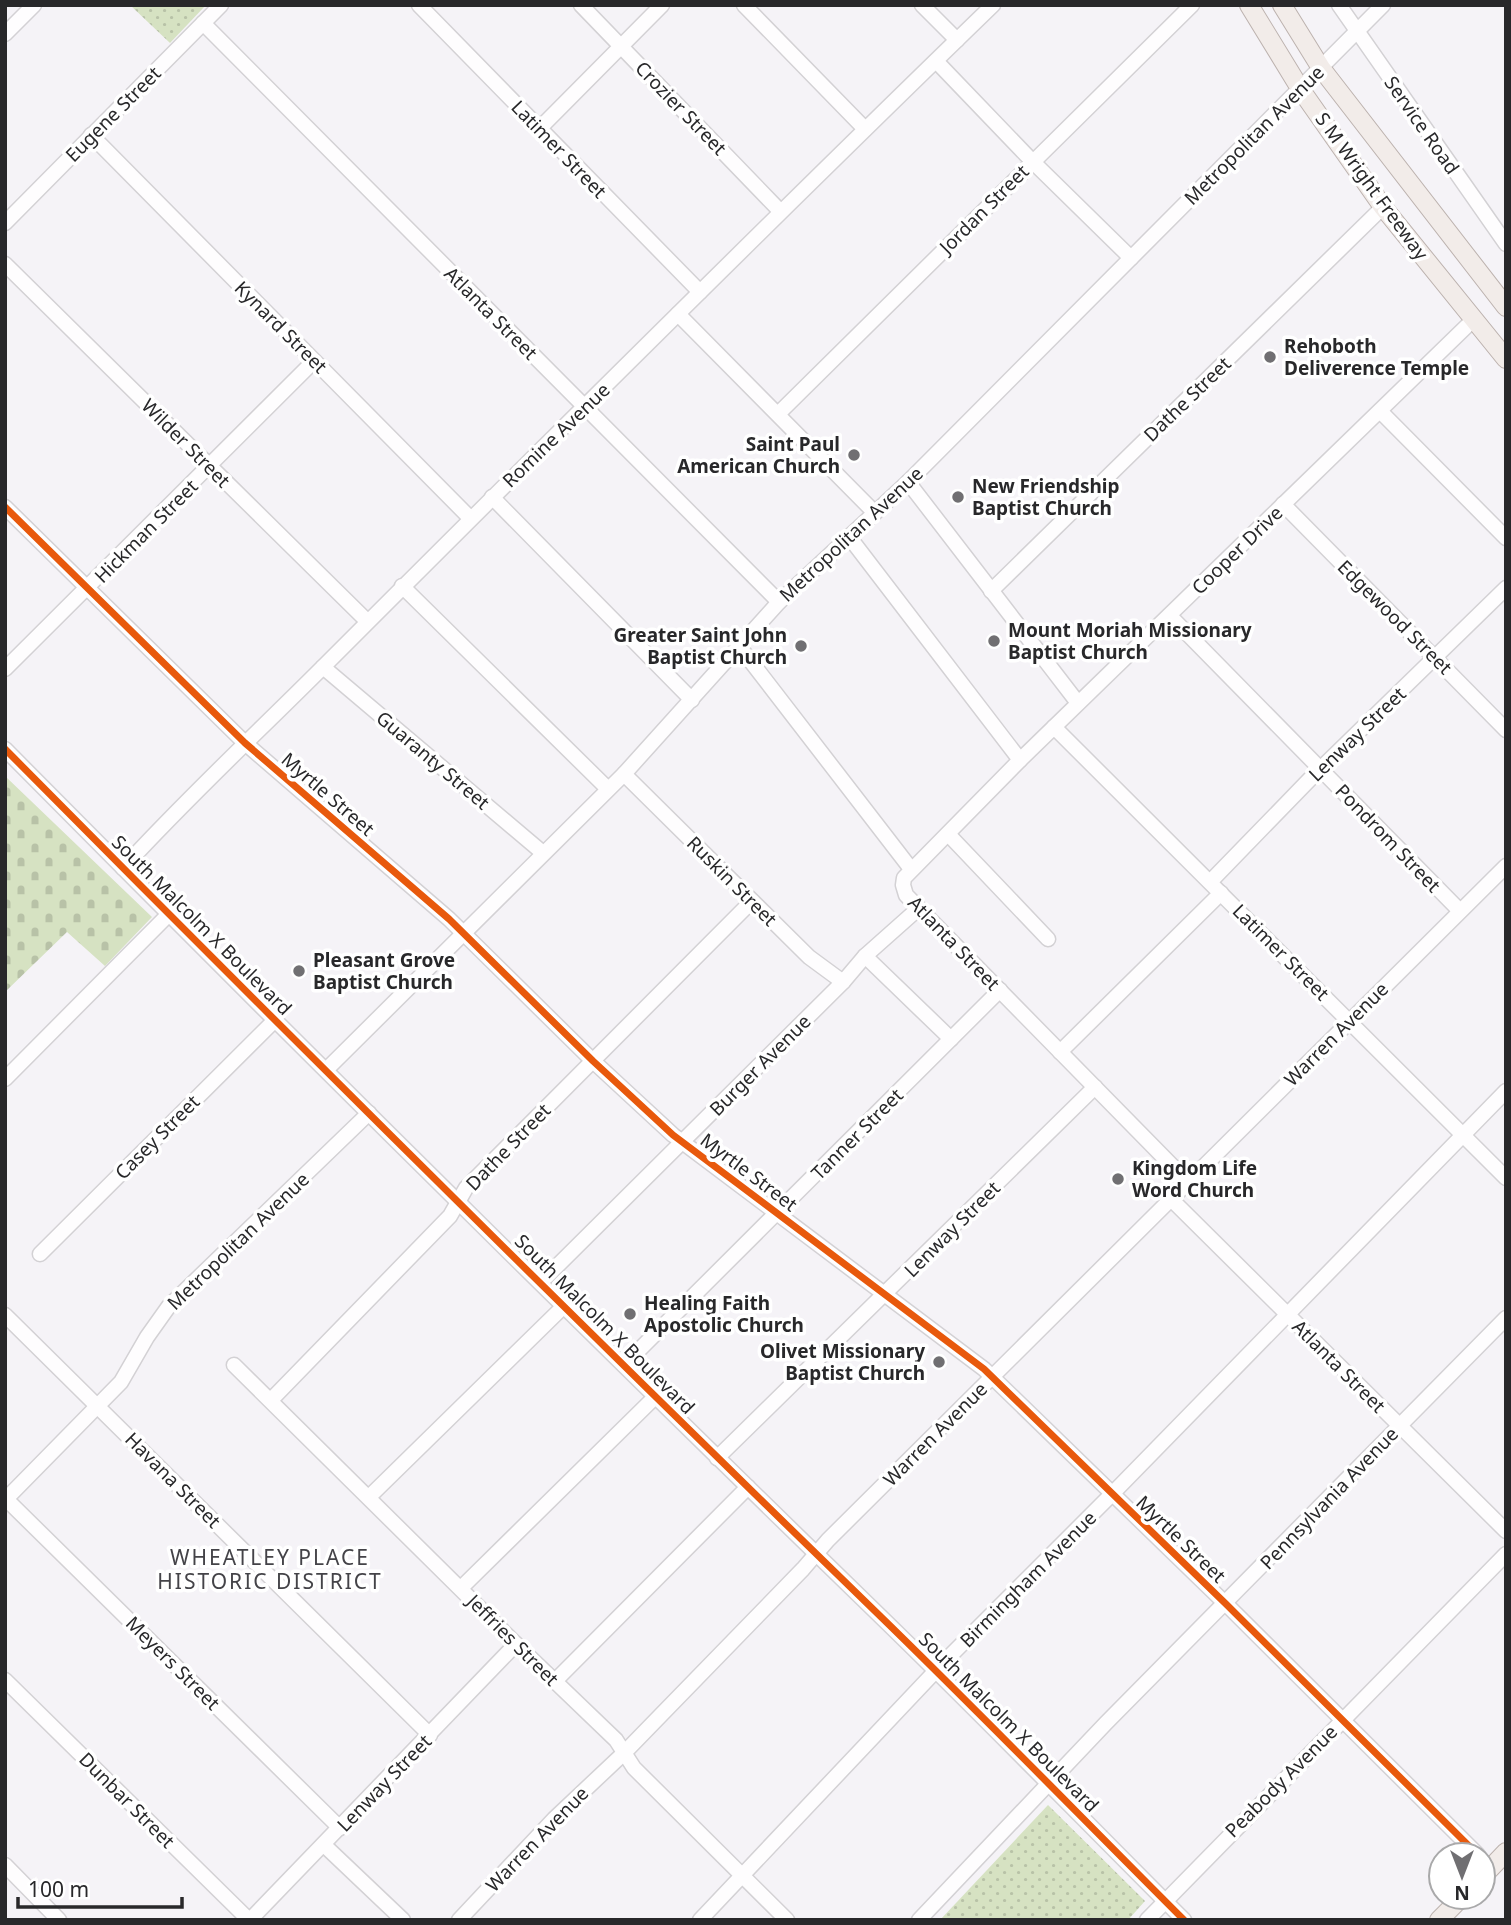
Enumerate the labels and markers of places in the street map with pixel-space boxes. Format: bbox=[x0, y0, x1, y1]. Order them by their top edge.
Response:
place label: Rehoboth Deliverence Temple bbox=[1284, 333, 1469, 381]
marker: Rehoboth Deliverence Temple bbox=[1262, 349, 1278, 365]
place label: Saint Paul American Church bbox=[677, 431, 840, 479]
marker: Saint Paul American Church bbox=[846, 447, 862, 463]
place label: New Friendship Baptist Church bbox=[972, 473, 1120, 521]
marker: New Friendship Baptist Church bbox=[950, 489, 966, 505]
place label: Mount Moriah Missionary Baptist Church bbox=[1008, 617, 1252, 665]
place label: Greater Saint John Baptist Church bbox=[613, 622, 787, 670]
marker: Mount Moriah Missionary Baptist Church bbox=[986, 633, 1002, 649]
marker: Greater Saint John Baptist Church bbox=[793, 638, 809, 654]
place label: Pleasant Grove Baptist Church bbox=[313, 947, 455, 995]
marker: Pleasant Grove Baptist Church bbox=[291, 963, 307, 979]
place label: Kingdom Life Word Church bbox=[1132, 1155, 1257, 1203]
marker: Kingdom Life Word Church bbox=[1110, 1171, 1126, 1187]
place label: Healing Faith Apostolic Church bbox=[644, 1290, 804, 1338]
marker: Healing Faith Apostolic Church bbox=[622, 1306, 638, 1322]
place label: Olivet Missionary Baptist Church bbox=[760, 1338, 925, 1386]
marker: Olivet Missionary Baptist Church bbox=[931, 1354, 947, 1370]

